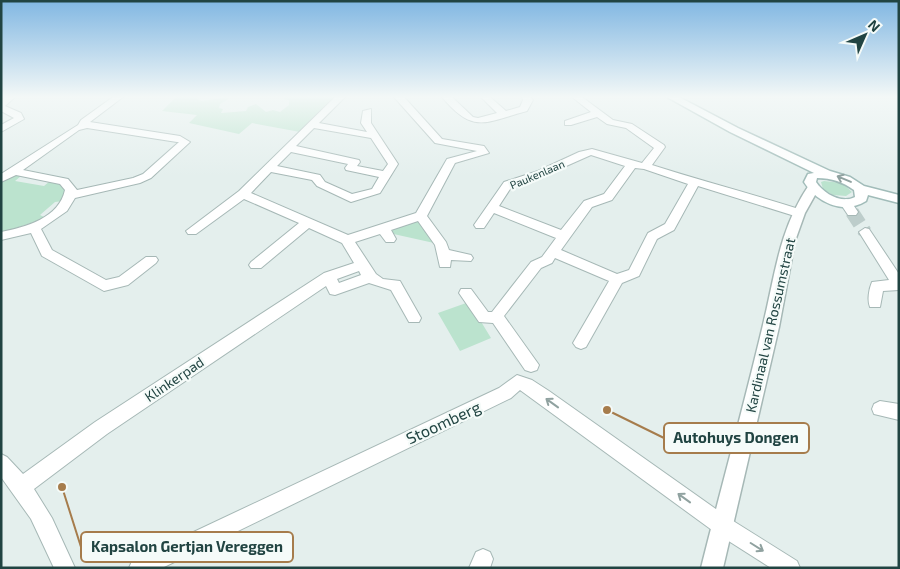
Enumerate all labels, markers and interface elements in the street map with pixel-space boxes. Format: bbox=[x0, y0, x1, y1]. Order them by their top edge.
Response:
north arrow bbox=[840, 10, 890, 60]
text: N bbox=[865, 16, 884, 35]
street label: Paukenlaan bbox=[508, 157, 566, 191]
one-way arrow bbox=[837, 174, 852, 184]
street label: Kardinaal van Rossumstraat bbox=[742, 236, 798, 414]
street label: Klinkerpad bbox=[141, 353, 207, 405]
street label: Stoomberg bbox=[403, 396, 483, 448]
one-way arrow bbox=[545, 398, 559, 408]
callout: Autohuys Dongen bbox=[664, 423, 809, 453]
text: Autohuys Dongen bbox=[673, 428, 799, 447]
one-way arrow bbox=[677, 493, 691, 503]
callout: Kapsalon Gertjan Vereggen bbox=[81, 532, 293, 562]
text: Kapsalon Gertjan Vereggen bbox=[91, 537, 283, 555]
one-way arrow bbox=[749, 542, 763, 552]

